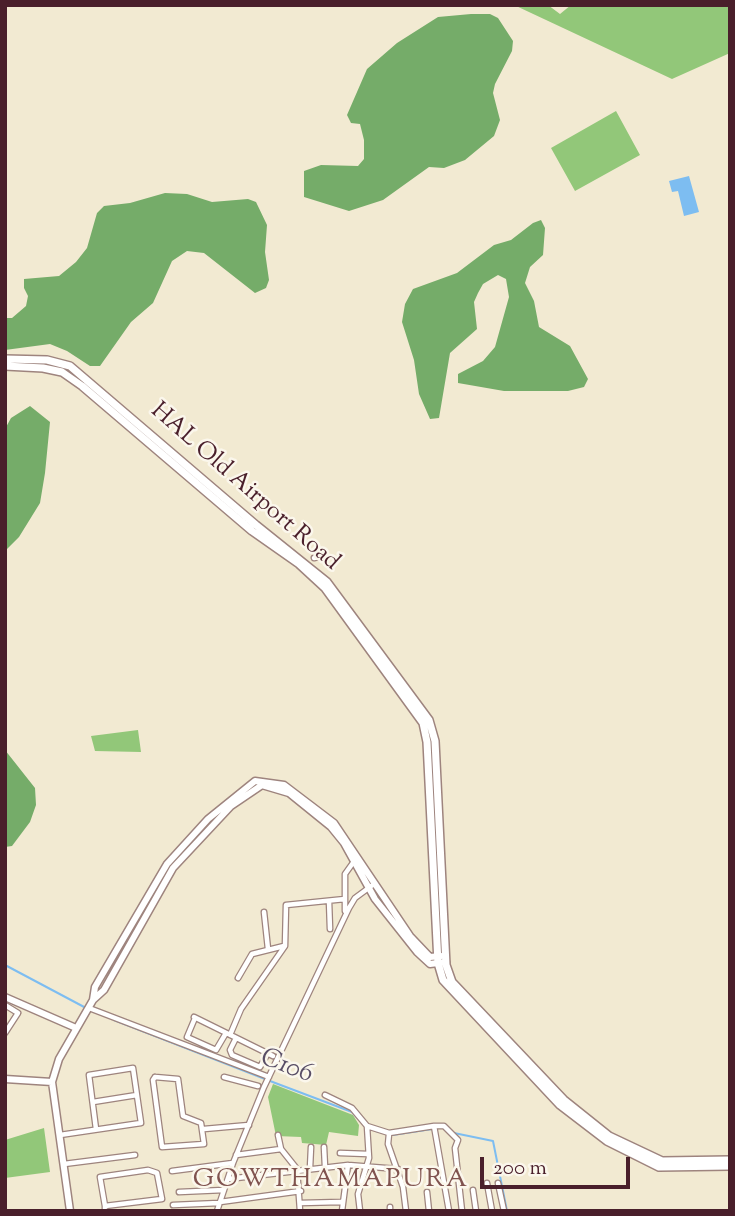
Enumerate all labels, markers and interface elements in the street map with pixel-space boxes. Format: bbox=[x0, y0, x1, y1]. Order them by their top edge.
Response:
street label: HAL Old Airport Road bbox=[143, 398, 345, 578]
water label: C106 bbox=[256, 1044, 316, 1092]
scale bar bbox=[483, 1142, 634, 1186]
text: 200 m bbox=[493, 1154, 547, 1184]
district label: GOWTHAMAPURA bbox=[194, 1166, 468, 1198]

